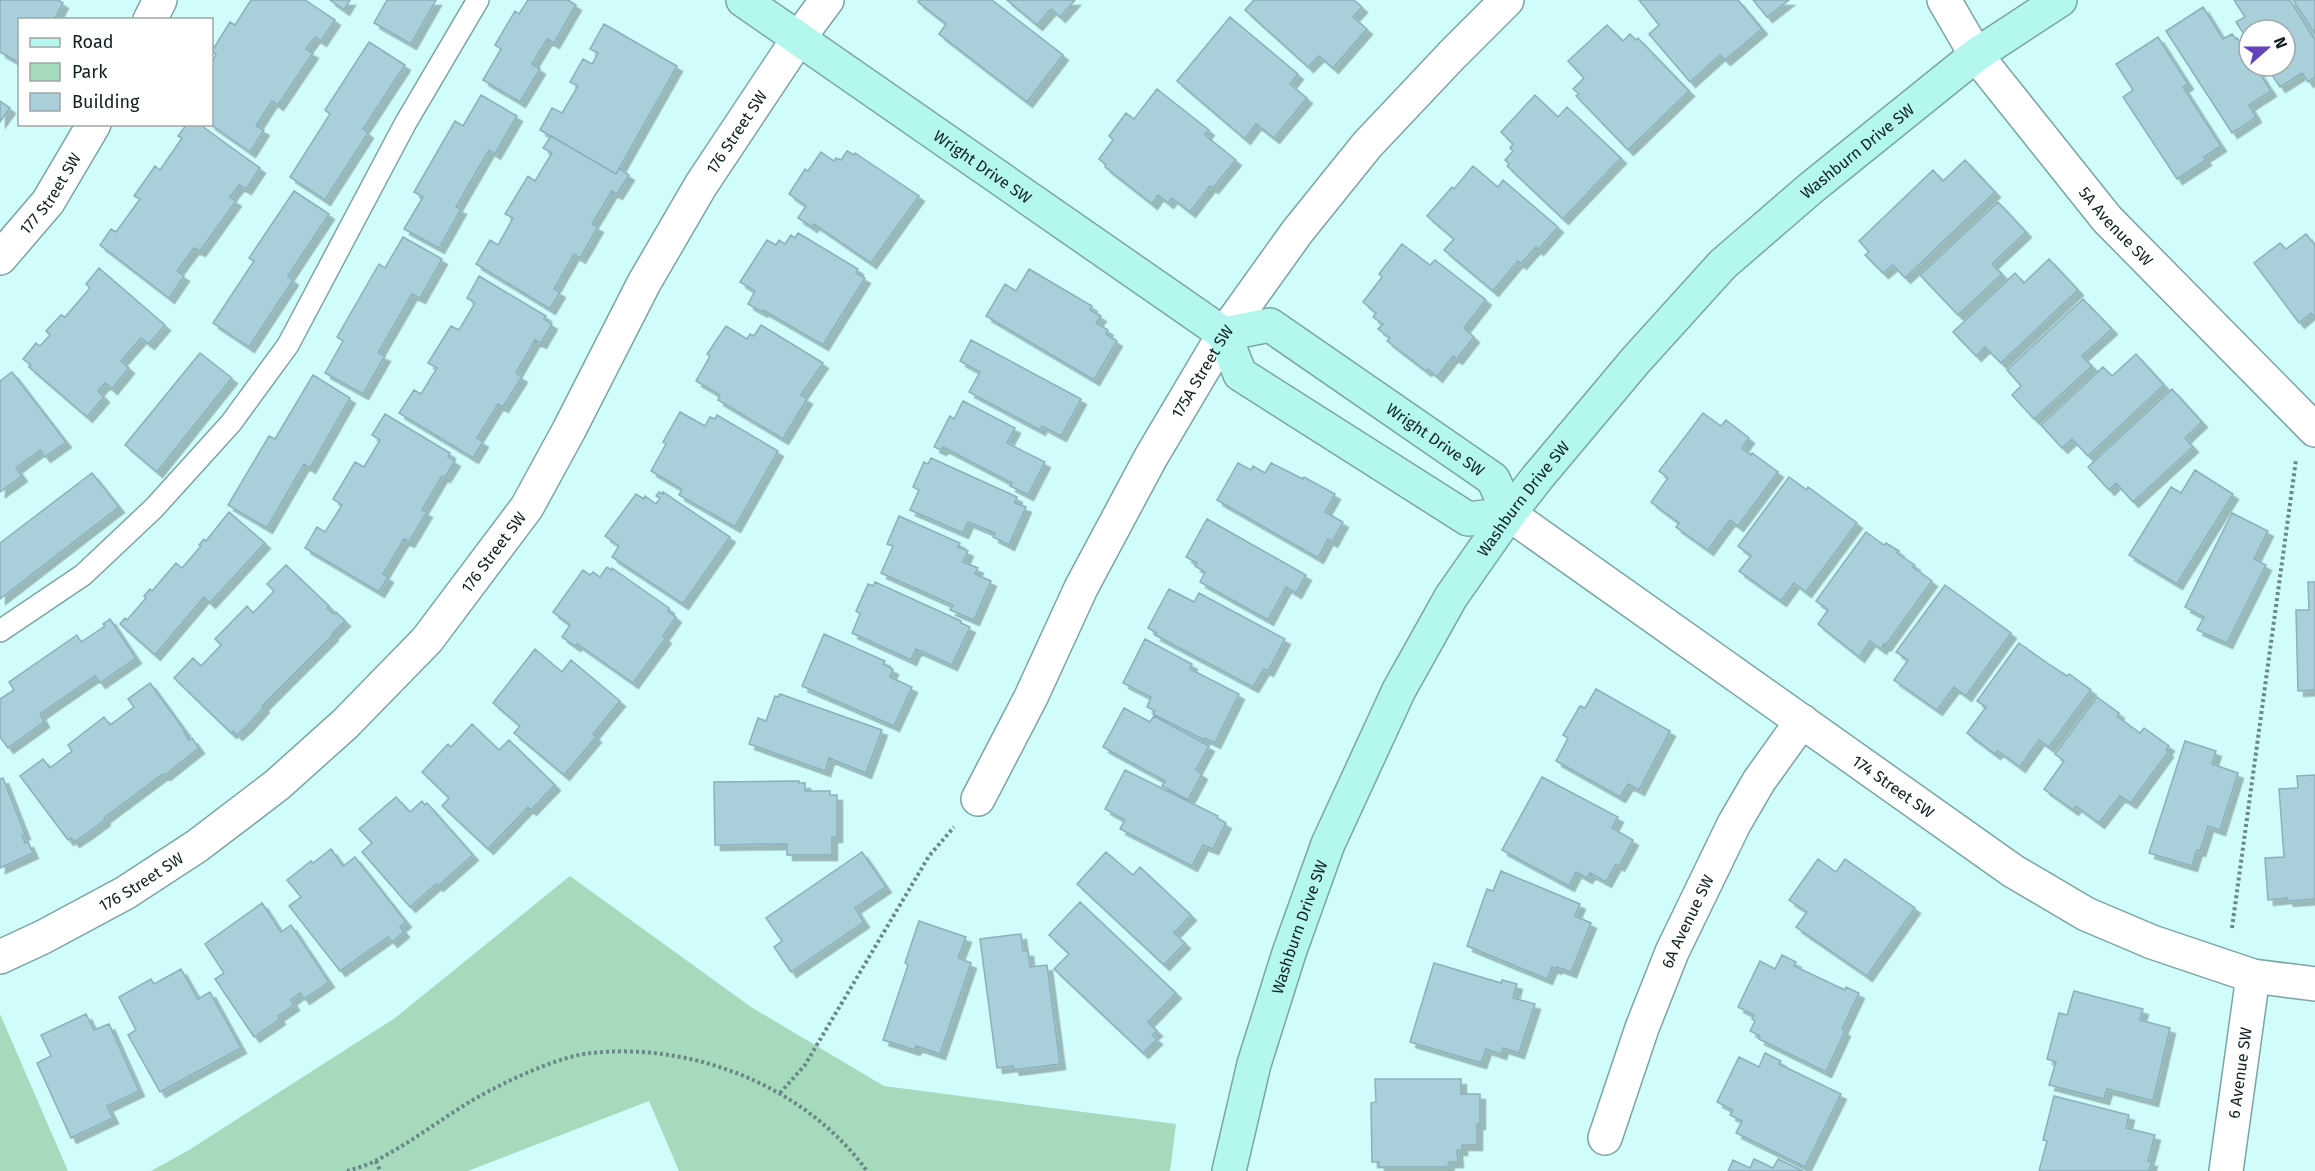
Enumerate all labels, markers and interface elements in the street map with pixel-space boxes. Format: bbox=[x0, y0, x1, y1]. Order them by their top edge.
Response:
legend bbox=[18, 18, 213, 126]
north arrow bbox=[2237, 18, 2297, 78]
text: Road bbox=[72, 31, 114, 53]
text: N bbox=[2270, 34, 2291, 51]
text: Park bbox=[72, 61, 108, 83]
street label: 176 Street SW bbox=[702, 87, 771, 177]
text: Building bbox=[72, 91, 140, 113]
street label: Washburn Drive SW bbox=[1797, 100, 1918, 203]
street label: Wright Drive SW bbox=[930, 126, 1035, 208]
street label: 177 Street SW bbox=[16, 149, 85, 238]
street label: 5A Avenue SW bbox=[2075, 183, 2157, 270]
street label: 175A Street SW bbox=[1167, 321, 1237, 421]
street label: Wright Drive SW bbox=[1382, 399, 1488, 480]
street label: Washburn Drive SW bbox=[1473, 438, 1574, 560]
street label: 176 Street SW bbox=[457, 508, 530, 596]
street label: 174 Street SW bbox=[1849, 751, 1938, 822]
street label: 176 Street SW bbox=[96, 849, 187, 915]
street label: Washburn Drive SW bbox=[1268, 858, 1331, 997]
street label: 6A Avenue SW bbox=[1658, 872, 1718, 971]
street label: 6 Avenue SW bbox=[2224, 1026, 2256, 1120]

